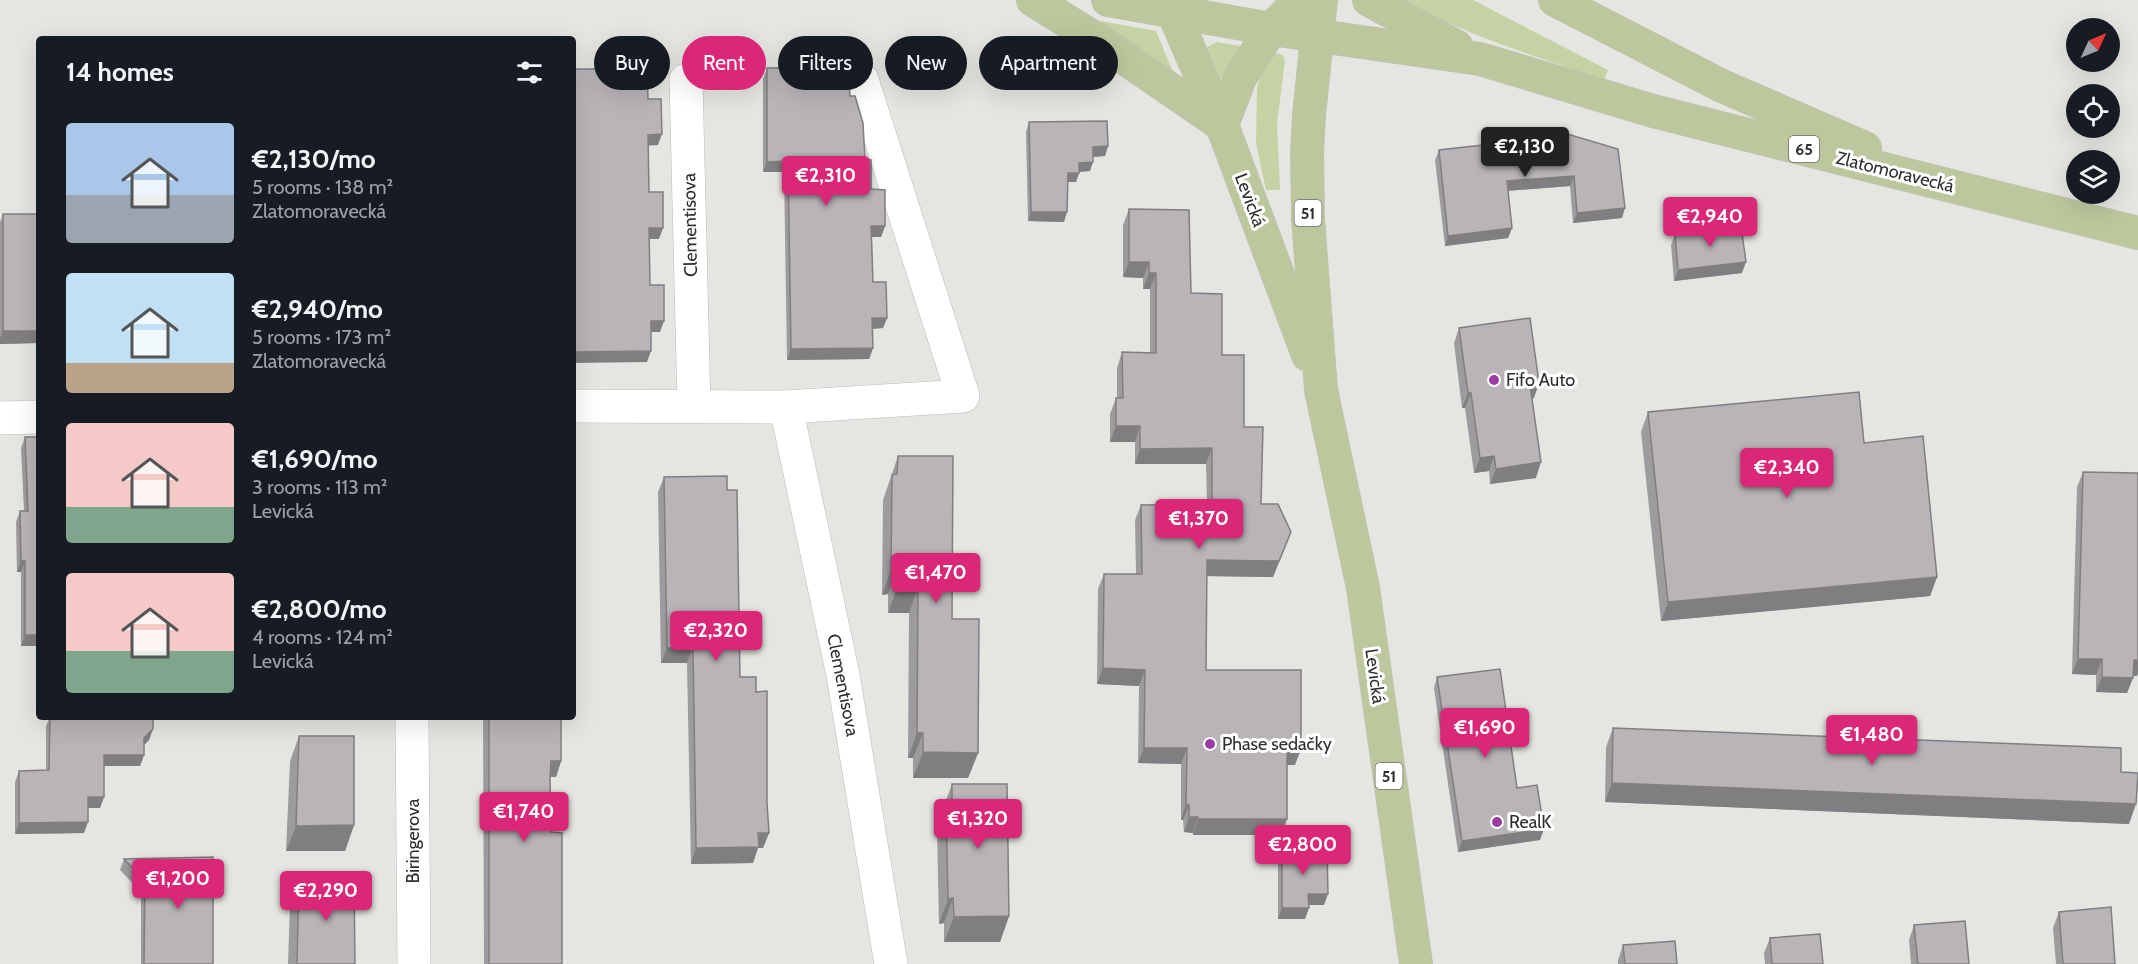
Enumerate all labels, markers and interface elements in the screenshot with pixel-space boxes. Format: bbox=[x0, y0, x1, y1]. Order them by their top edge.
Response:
north arrow bbox=[2066, 18, 2120, 72]
map controls bbox=[2066, 18, 2120, 204]
chip: Buy bbox=[594, 36, 670, 90]
chip: Rent bbox=[682, 36, 766, 90]
chip: Filters bbox=[778, 36, 873, 90]
chip: New bbox=[885, 36, 967, 90]
chip: Apartment bbox=[979, 36, 1118, 90]
text: 14 homes bbox=[66, 56, 174, 88]
icon: filters bbox=[513, 56, 546, 89]
button: locate bbox=[2066, 84, 2120, 138]
pin: €2,130 bbox=[1476, 127, 1574, 178]
text: €2,130 bbox=[1495, 134, 1555, 158]
road number: 65 bbox=[1789, 136, 1819, 162]
text: €2,130/mo bbox=[252, 143, 376, 175]
icon: home bbox=[114, 147, 186, 219]
street label: Zlatomoravecká bbox=[1834, 147, 1957, 197]
button: layers bbox=[2066, 150, 2120, 204]
pin: €2,310 bbox=[777, 156, 875, 207]
text: €2,310 bbox=[796, 163, 856, 187]
street label: Levická bbox=[1230, 170, 1270, 230]
street label: Clementisova bbox=[678, 173, 702, 277]
text: 5 rooms · 138 m² bbox=[252, 175, 393, 199]
pin: €2,940 bbox=[1661, 197, 1759, 248]
text: Zlatomoravecká bbox=[252, 199, 386, 223]
road number: 51 bbox=[1294, 200, 1322, 226]
text: €2,940 bbox=[1677, 204, 1743, 228]
text: €2,940/mo bbox=[252, 293, 383, 325]
icon: home bbox=[114, 297, 186, 369]
text: 5 rooms · 173 m² bbox=[252, 325, 391, 349]
text: Zlatomoravecká bbox=[252, 349, 386, 373]
place label: Fifo Auto bbox=[1506, 369, 1575, 391]
marker: Fifo Auto bbox=[1487, 373, 1501, 387]
text: €1,690/mo bbox=[252, 443, 378, 475]
icon: home bbox=[114, 447, 186, 519]
pin: €2,340 bbox=[1738, 448, 1836, 499]
text: €2,340 bbox=[1754, 455, 1820, 479]
text: 3 rooms · 113 m² bbox=[252, 475, 388, 499]
text: Levická bbox=[252, 499, 314, 523]
pin: €1,370 bbox=[1150, 499, 1248, 550]
text: €1,370 bbox=[1169, 506, 1229, 530]
pin: €1,470 bbox=[887, 553, 985, 604]
text: €1,470 bbox=[905, 560, 967, 584]
text: €2,800/mo bbox=[252, 593, 387, 625]
icon: home bbox=[114, 597, 186, 669]
pin: €2,320 bbox=[667, 611, 765, 662]
text: €2,320 bbox=[684, 618, 748, 642]
text: 4 rooms · 124 m² bbox=[252, 625, 393, 649]
street label: Clementisova bbox=[822, 632, 864, 738]
street label: Levická bbox=[1360, 647, 1390, 705]
text: Levická bbox=[252, 649, 314, 673]
pin: €1,690 bbox=[1436, 708, 1534, 759]
text: €1,690 bbox=[1454, 715, 1516, 739]
pin: €1,480 bbox=[1823, 715, 1921, 766]
text: €1,480 bbox=[1840, 722, 1904, 746]
place label: Phase sedačky bbox=[1222, 733, 1332, 755]
marker: Phase sedačky bbox=[1203, 737, 1217, 751]
road number: 51 bbox=[1376, 763, 1402, 789]
pin: €1,740 bbox=[475, 792, 573, 843]
street label: Biringerova bbox=[402, 798, 424, 883]
text: €1,740 bbox=[494, 799, 554, 823]
pin: €1,320 bbox=[929, 799, 1027, 850]
text: €1,320 bbox=[948, 806, 1008, 830]
place label: RealK bbox=[1509, 811, 1552, 833]
marker: RealK bbox=[1490, 815, 1504, 829]
pin: €2,800 bbox=[1254, 825, 1352, 876]
text: €2,800 bbox=[1269, 832, 1337, 856]
pin: €1,200 bbox=[129, 859, 227, 910]
text: €1,200 bbox=[146, 866, 210, 890]
pin: €2,290 bbox=[277, 871, 375, 922]
text: €2,290 bbox=[294, 878, 358, 902]

